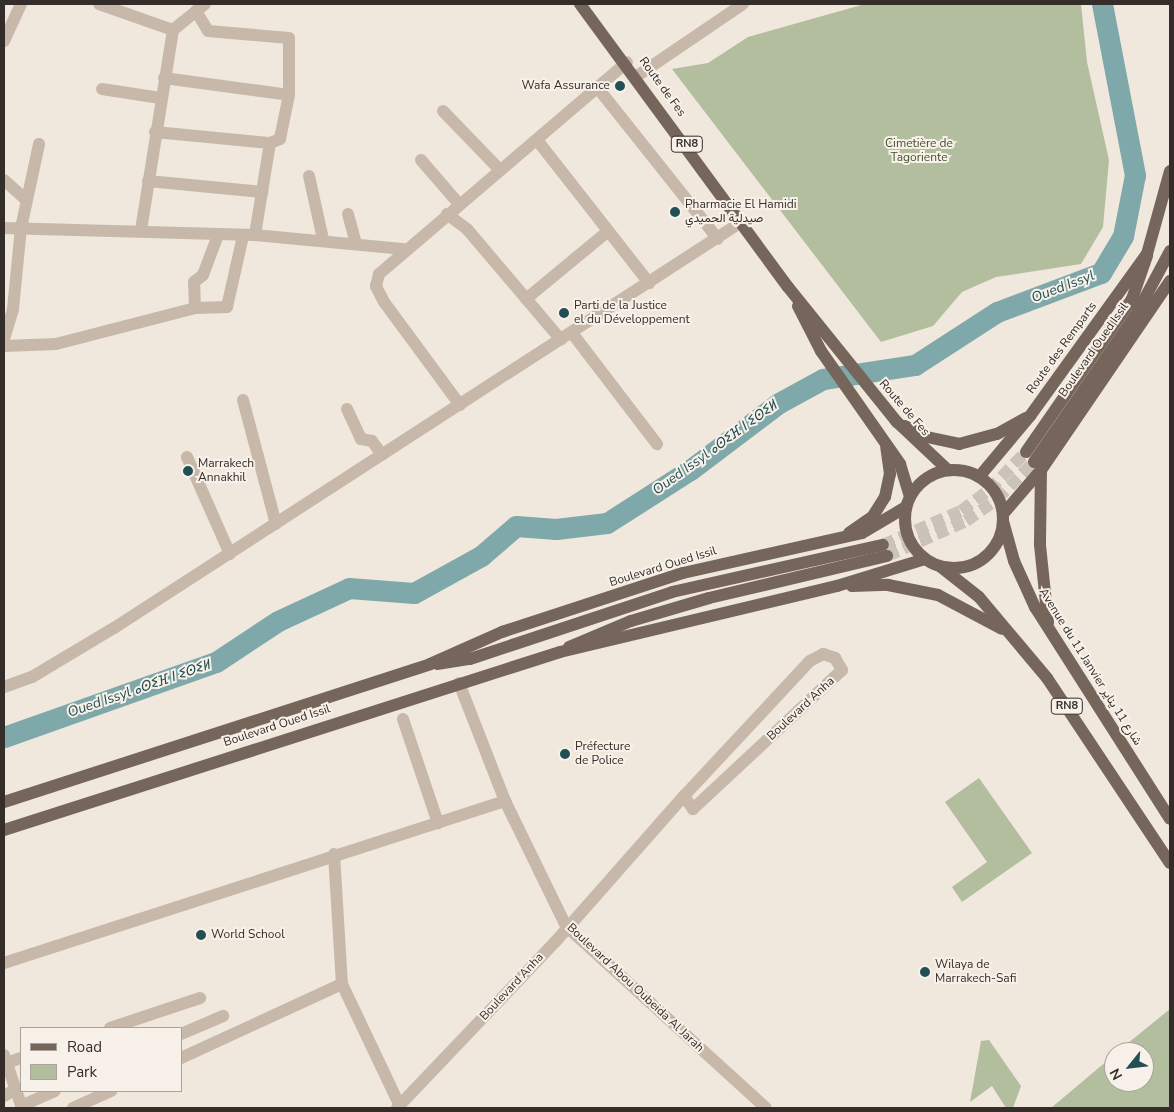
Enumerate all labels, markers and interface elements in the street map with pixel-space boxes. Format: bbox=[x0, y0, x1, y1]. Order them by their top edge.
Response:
street label: Route de Fes bbox=[636, 55, 688, 119]
place label: Wafa Assurance bbox=[522, 79, 610, 93]
marker: Wafa Assurance bbox=[614, 80, 626, 92]
road number: RN8 bbox=[671, 136, 703, 152]
park label: Cimetière de Tagoriente bbox=[885, 137, 953, 165]
place label: Pharmacie El Hamidi صيدلية الحميدي bbox=[685, 198, 796, 226]
marker: Pharmacie El Hamidi صيدلية الحميدي bbox=[669, 206, 681, 218]
water label: Oued Issyl bbox=[1029, 267, 1097, 307]
place label: Parti de la Justice el du Développement bbox=[574, 299, 690, 327]
street label: Route des Remparts bbox=[1024, 299, 1100, 397]
street label: Boulevard Oued Issil bbox=[1056, 300, 1132, 400]
marker: Parti de la Justice el du Développement bbox=[558, 307, 570, 319]
street label: Route de Fes bbox=[876, 377, 932, 439]
water label: Oued Issyl ⴰⵙⵉⴼ ⵏ ⵉⵙⵉⵍ bbox=[650, 397, 780, 499]
place label: Marrakech Annakhil bbox=[198, 457, 254, 485]
marker: Marrakech Annakhil bbox=[182, 465, 194, 477]
street label: Boulevard Oued Issil bbox=[608, 544, 718, 590]
street label: Avenue du 11 Janvier شارع 11 يناير bbox=[1036, 586, 1144, 748]
water label: Oued Issyl ⴰⵙⵉⴼ ⵏ ⵉⵙⵉⵍ bbox=[66, 657, 212, 721]
street label: Boulevard Anha bbox=[764, 674, 838, 744]
road number: RN8 bbox=[1051, 698, 1083, 714]
street label: Boulevard Oued Issil bbox=[222, 702, 332, 750]
place label: Préfecture de Police bbox=[575, 740, 630, 768]
marker: Préfecture de Police bbox=[559, 748, 571, 760]
street label: Boulevard Abou Oubeida Al Jarah bbox=[564, 921, 706, 1055]
place label: World School bbox=[211, 928, 285, 942]
marker: World School bbox=[195, 929, 207, 941]
street label: Boulevard Anha bbox=[477, 950, 547, 1024]
place label: Wilaya de Marrakech-Safi bbox=[935, 958, 1016, 986]
marker: Wilaya de Marrakech-Safi bbox=[919, 966, 931, 978]
legend bbox=[20, 1027, 182, 1092]
text: Road bbox=[67, 1037, 102, 1057]
north arrow bbox=[1104, 1042, 1154, 1092]
text: Park bbox=[67, 1062, 97, 1082]
text: N bbox=[1105, 1065, 1127, 1083]

